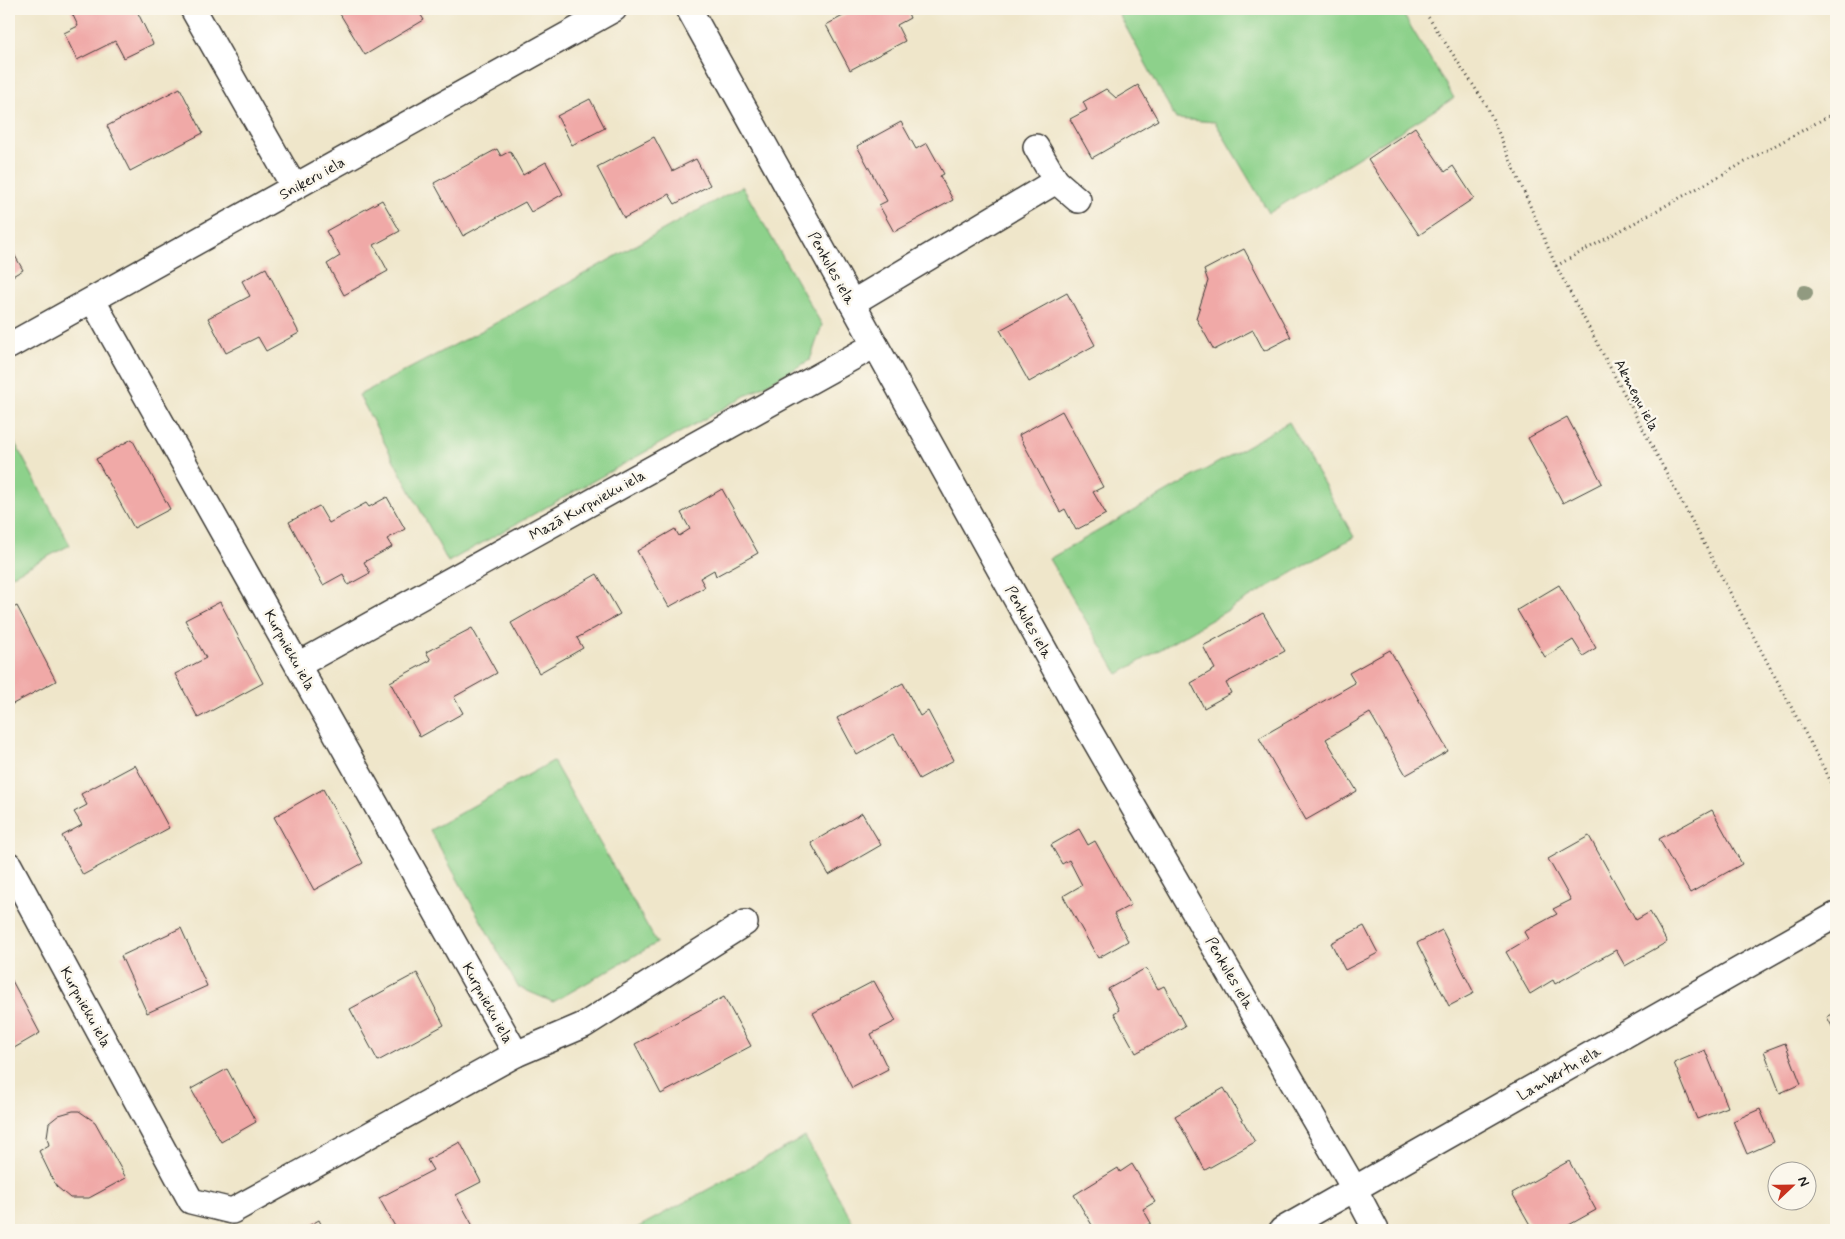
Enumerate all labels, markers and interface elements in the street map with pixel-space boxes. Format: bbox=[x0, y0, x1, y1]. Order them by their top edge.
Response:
street label: Sniķeru iela bbox=[276, 153, 349, 205]
street label: Penkules iela bbox=[803, 228, 860, 309]
street label: Akmeņu iela bbox=[1609, 356, 1664, 435]
street label: Mazā Kurpnieku iela bbox=[526, 466, 649, 546]
street label: Penkules iela bbox=[1000, 582, 1057, 663]
street label: Kurpnieku iela bbox=[259, 607, 320, 695]
street label: Penkules iela bbox=[1200, 934, 1258, 1014]
street label: Kurpnieku iela bbox=[457, 960, 518, 1048]
street label: Kurpnieku iela bbox=[55, 964, 116, 1052]
street label: Lambertu iela bbox=[1514, 1041, 1606, 1106]
north arrow bbox=[1768, 1162, 1818, 1212]
text: N bbox=[1793, 1174, 1813, 1189]

